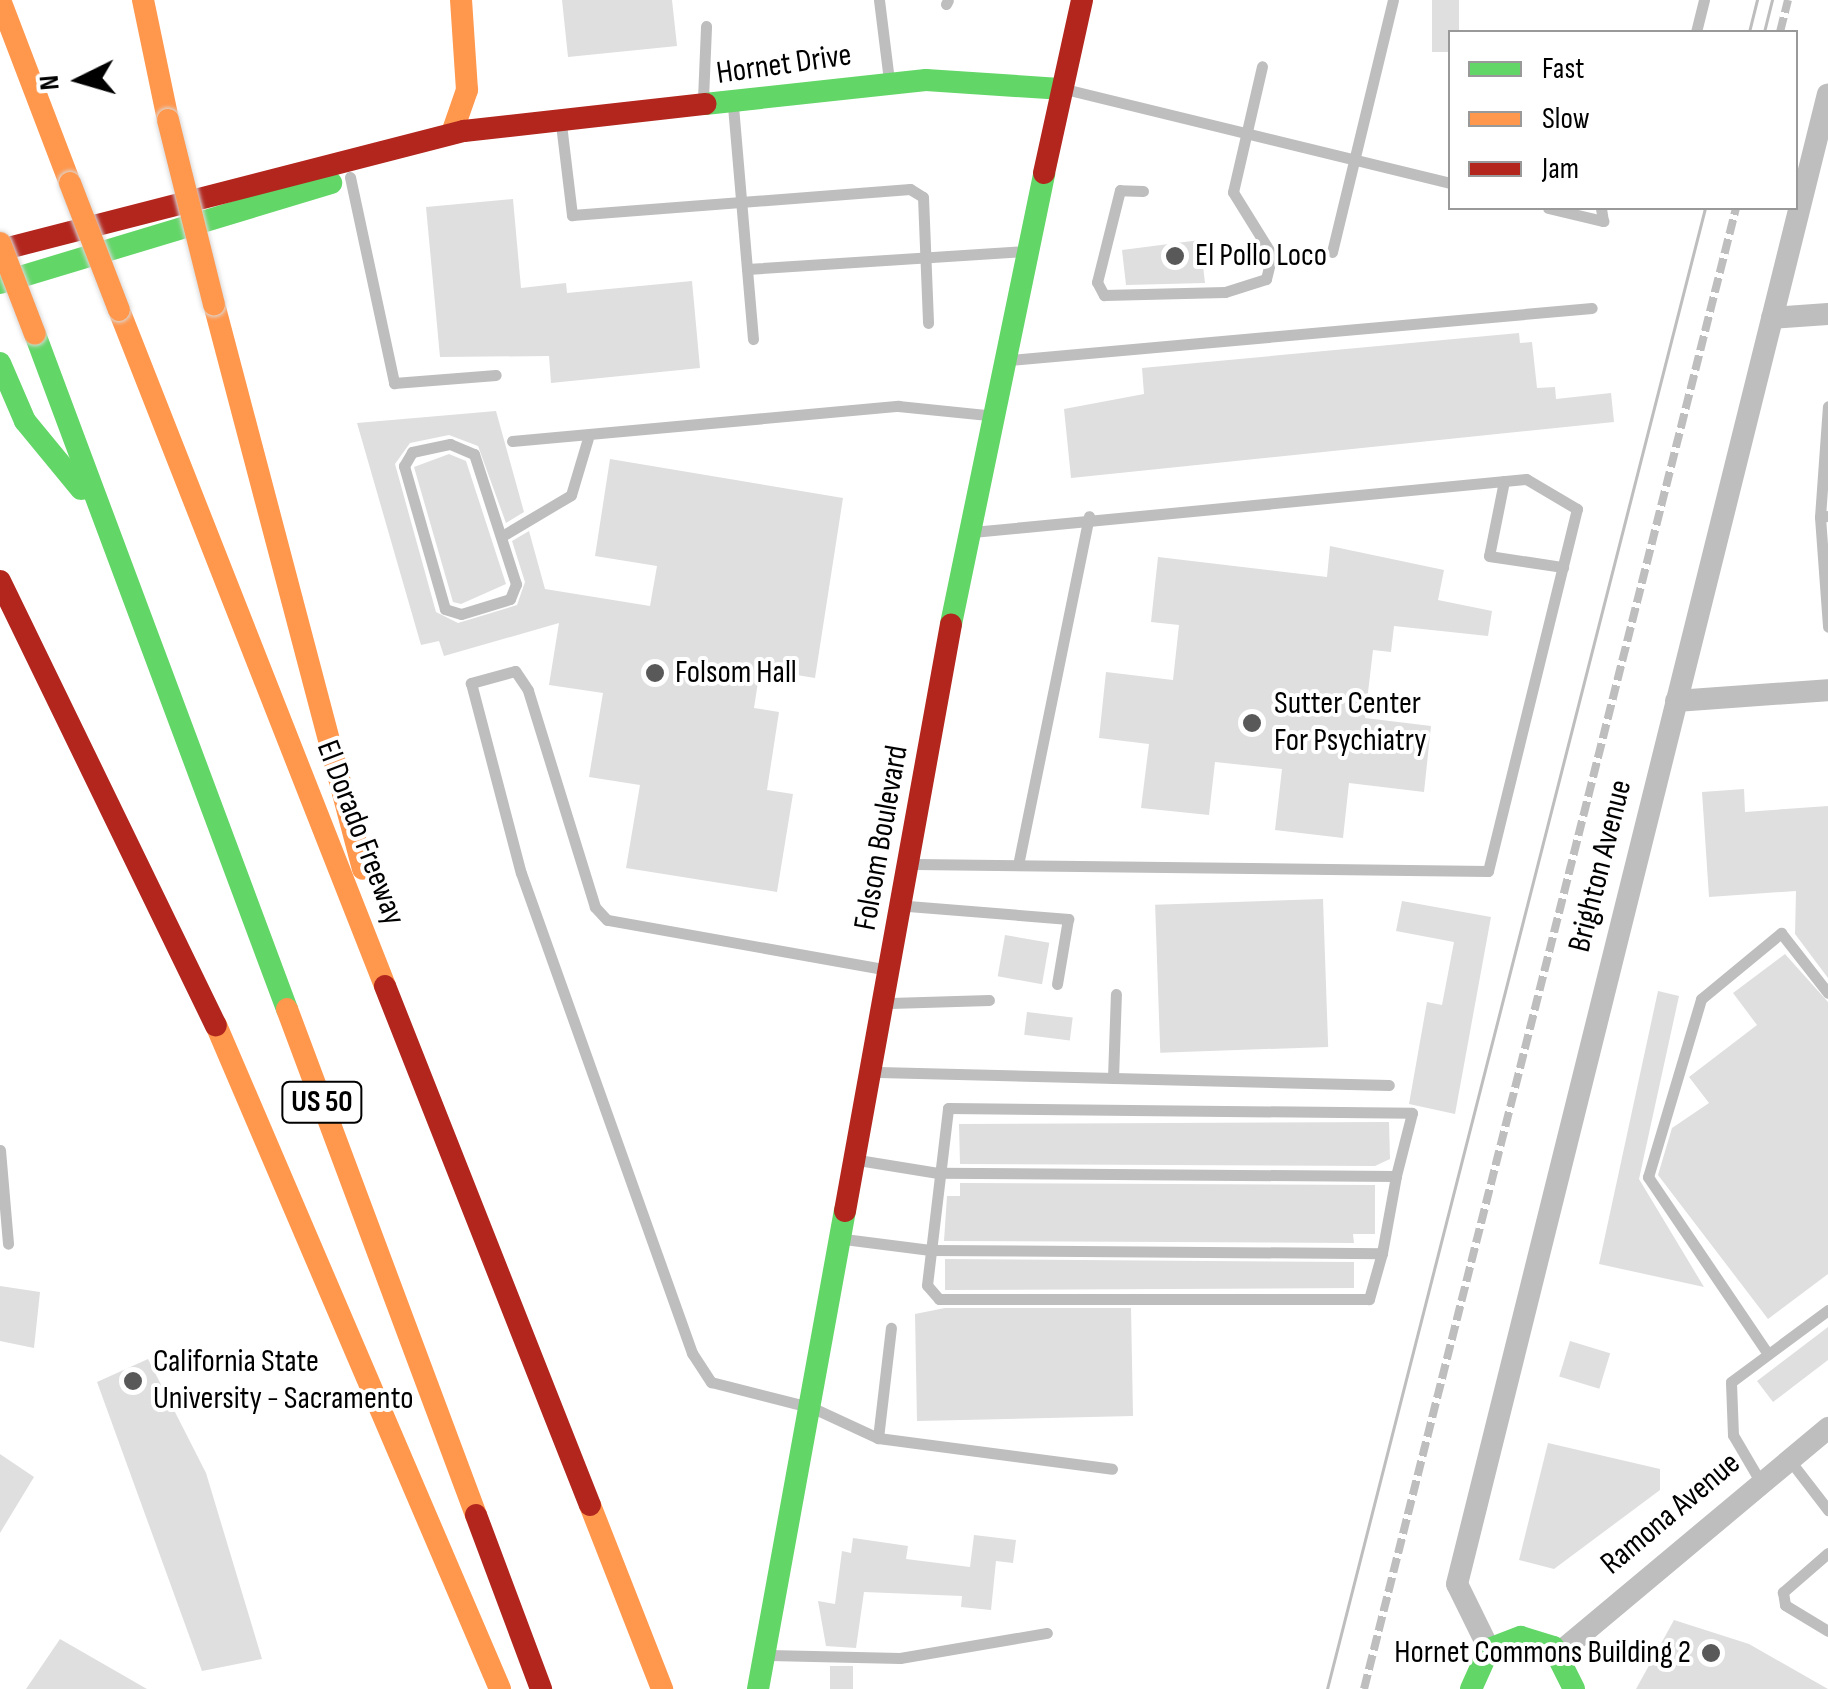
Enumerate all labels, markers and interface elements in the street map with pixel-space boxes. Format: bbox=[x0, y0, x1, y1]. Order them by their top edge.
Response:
north arrow bbox=[30, 30, 130, 130]
legend bbox=[1448, 30, 1798, 210]
street label: Hornet Drive bbox=[714, 37, 854, 93]
text: Fast bbox=[1542, 51, 1584, 87]
text: N bbox=[33, 74, 67, 92]
text: Slow bbox=[1542, 101, 1590, 137]
text: Jam bbox=[1542, 151, 1579, 187]
place label: El Pollo Loco bbox=[1195, 237, 1327, 275]
marker: El Pollo Loco bbox=[1164, 245, 1186, 267]
place label: Folsom Hall bbox=[675, 654, 797, 692]
marker: Folsom Hall bbox=[644, 662, 666, 684]
place label: Sutter Center For Psychiatry bbox=[1274, 686, 1427, 761]
marker: Sutter Center For Psychiatry bbox=[1239, 710, 1265, 736]
street label: El Dorado Freeway bbox=[307, 735, 413, 931]
street label: Folsom Boulevard bbox=[847, 743, 917, 933]
street label: Brighton Avenue bbox=[1561, 776, 1641, 956]
road number: US 50 bbox=[280, 1077, 364, 1127]
place label: California State University - Sacramento bbox=[153, 1344, 413, 1419]
marker: California State University - Sacramento bbox=[122, 1370, 144, 1392]
street label: Ramona Avenue bbox=[1594, 1445, 1748, 1583]
place label: Hornet Commons Building 2 bbox=[1394, 1634, 1691, 1672]
marker: Hornet Commons Building 2 bbox=[1700, 1642, 1722, 1664]

